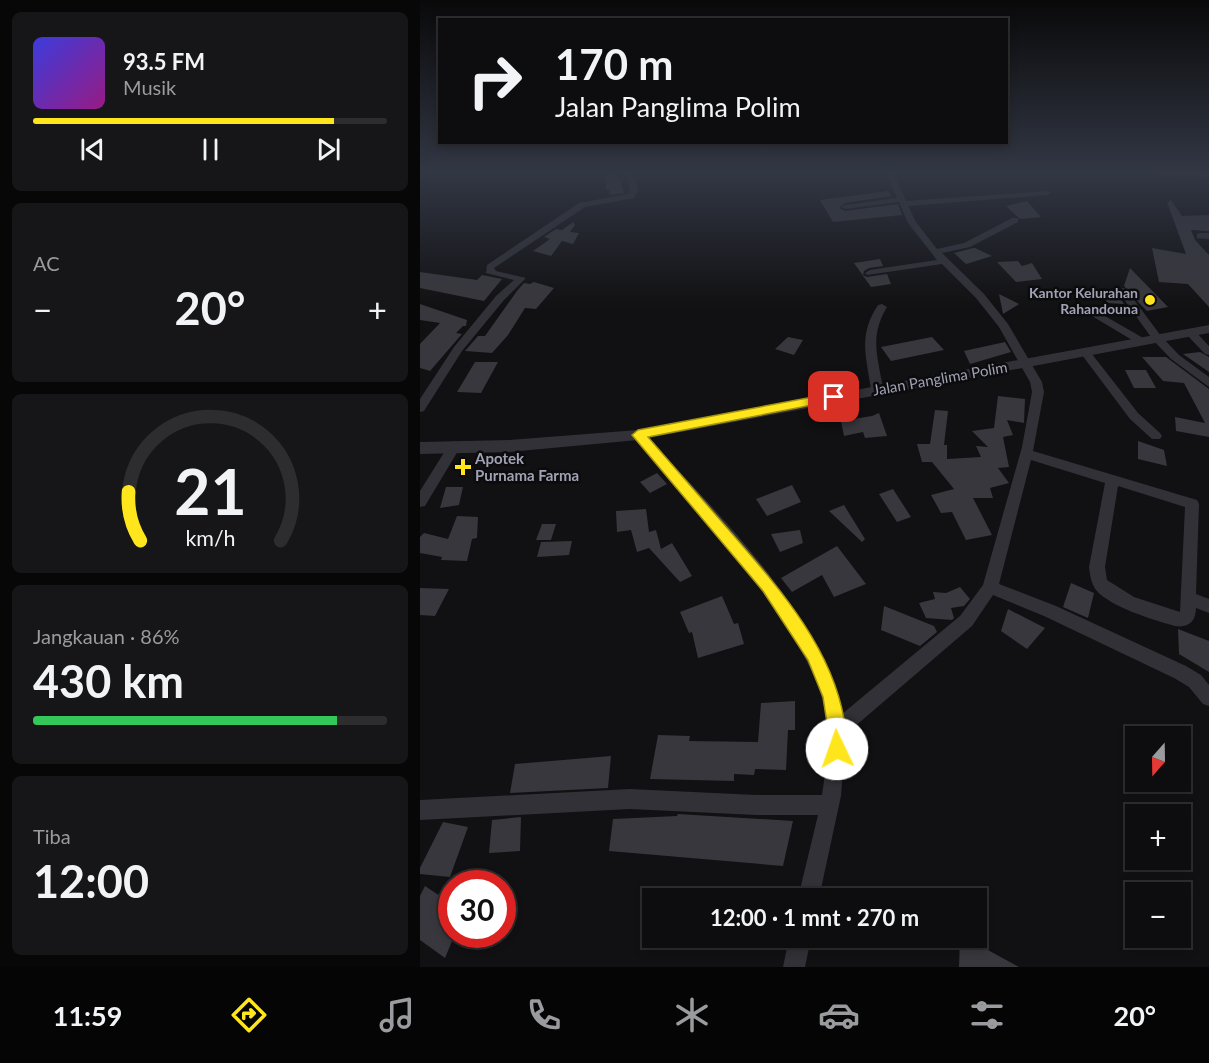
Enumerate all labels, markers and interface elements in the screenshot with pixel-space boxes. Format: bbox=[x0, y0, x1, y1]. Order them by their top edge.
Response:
text: 170 m bbox=[555, 39, 673, 89]
icon: right bbox=[456, 42, 534, 120]
text: 93.5 FM bbox=[123, 48, 205, 75]
text: Musik bbox=[123, 75, 176, 99]
text: Jalan Panglima Polim bbox=[555, 90, 801, 123]
icon: previous bbox=[76, 133, 109, 166]
icon: pause bbox=[194, 133, 227, 166]
icon: next bbox=[312, 133, 345, 166]
text: AC bbox=[33, 251, 60, 275]
text: 20° bbox=[175, 281, 245, 335]
place label: Kantor Kelurahan Rahandouna bbox=[1029, 284, 1138, 317]
text: − bbox=[33, 289, 52, 329]
text: + bbox=[368, 289, 387, 329]
marker: Kantor Kelurahan Rahandouna bbox=[1143, 293, 1157, 307]
street label: Jalan Panglima Polim bbox=[871, 357, 1009, 399]
pin bbox=[808, 371, 859, 422]
icon: arrive bbox=[817, 380, 850, 413]
place label: Apotek Purnama Farma bbox=[474, 449, 579, 484]
text: 21 bbox=[174, 453, 246, 528]
marker: Apotek Purnama Farma bbox=[456, 460, 470, 474]
text: km/h bbox=[185, 525, 235, 551]
text: Jangkauan · 86% bbox=[33, 624, 180, 648]
text: 430 km bbox=[33, 654, 184, 708]
position arrow bbox=[805, 717, 869, 781]
north arrow bbox=[1125, 726, 1191, 792]
map controls bbox=[1125, 726, 1191, 948]
button: + bbox=[1125, 804, 1191, 870]
text: Tiba bbox=[33, 824, 71, 848]
text: 12:00 bbox=[33, 854, 149, 908]
speed limit sign: 30 bbox=[438, 870, 516, 948]
button: − bbox=[1125, 882, 1191, 948]
text: 12:00 · 1 mnt · 270 m bbox=[710, 904, 919, 931]
icon: directions bbox=[228, 994, 270, 1036]
icon: music bbox=[376, 994, 418, 1036]
icon: phone bbox=[523, 994, 565, 1036]
icon: climate bbox=[671, 994, 713, 1036]
icon: car bbox=[818, 994, 860, 1036]
icon: filters bbox=[966, 994, 1008, 1036]
text: 11:59 bbox=[53, 999, 122, 1032]
text: 20° bbox=[1114, 999, 1156, 1032]

